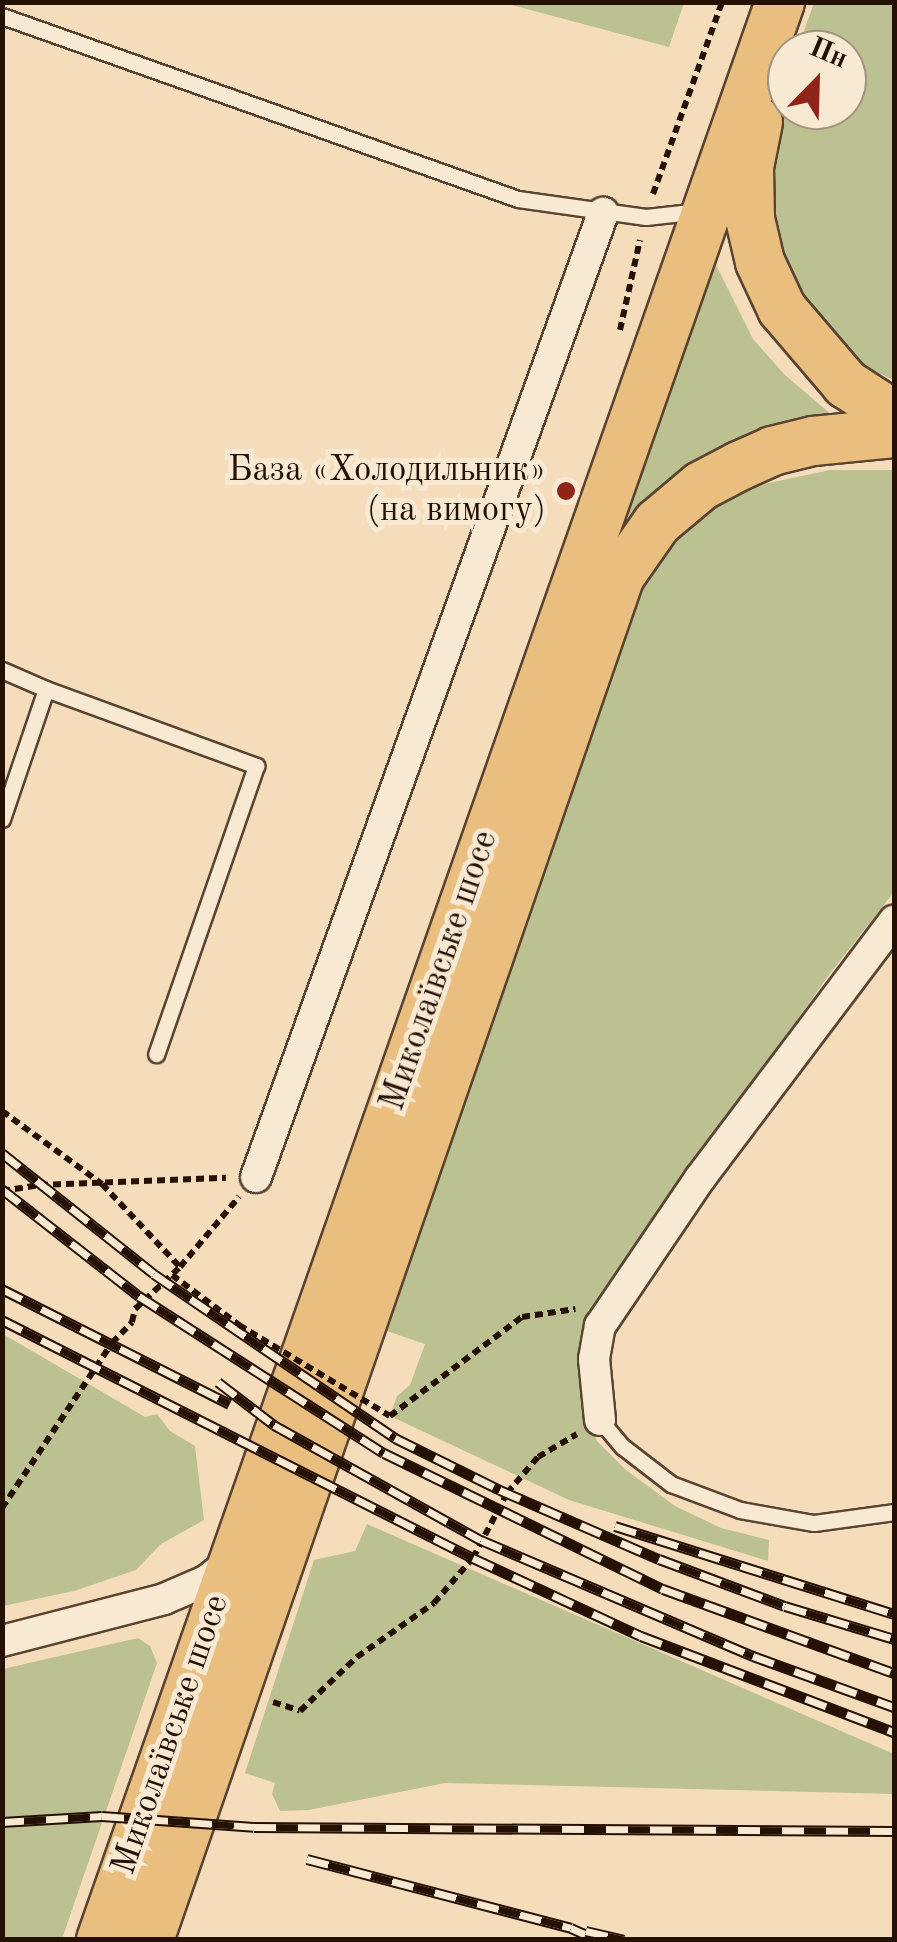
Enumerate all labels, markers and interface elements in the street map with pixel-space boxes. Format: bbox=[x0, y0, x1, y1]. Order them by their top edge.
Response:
north arrow bbox=[767, 30, 867, 130]
text: Пн bbox=[805, 34, 851, 75]
place label: База «Холодильник» (на вимогу) bbox=[228, 450, 546, 532]
marker: База «Холодильник» (на вимогу) bbox=[555, 480, 577, 502]
street label: Миколаївське шосе bbox=[372, 826, 508, 1116]
street label: Миколаївське шосе bbox=[103, 1590, 239, 1880]

